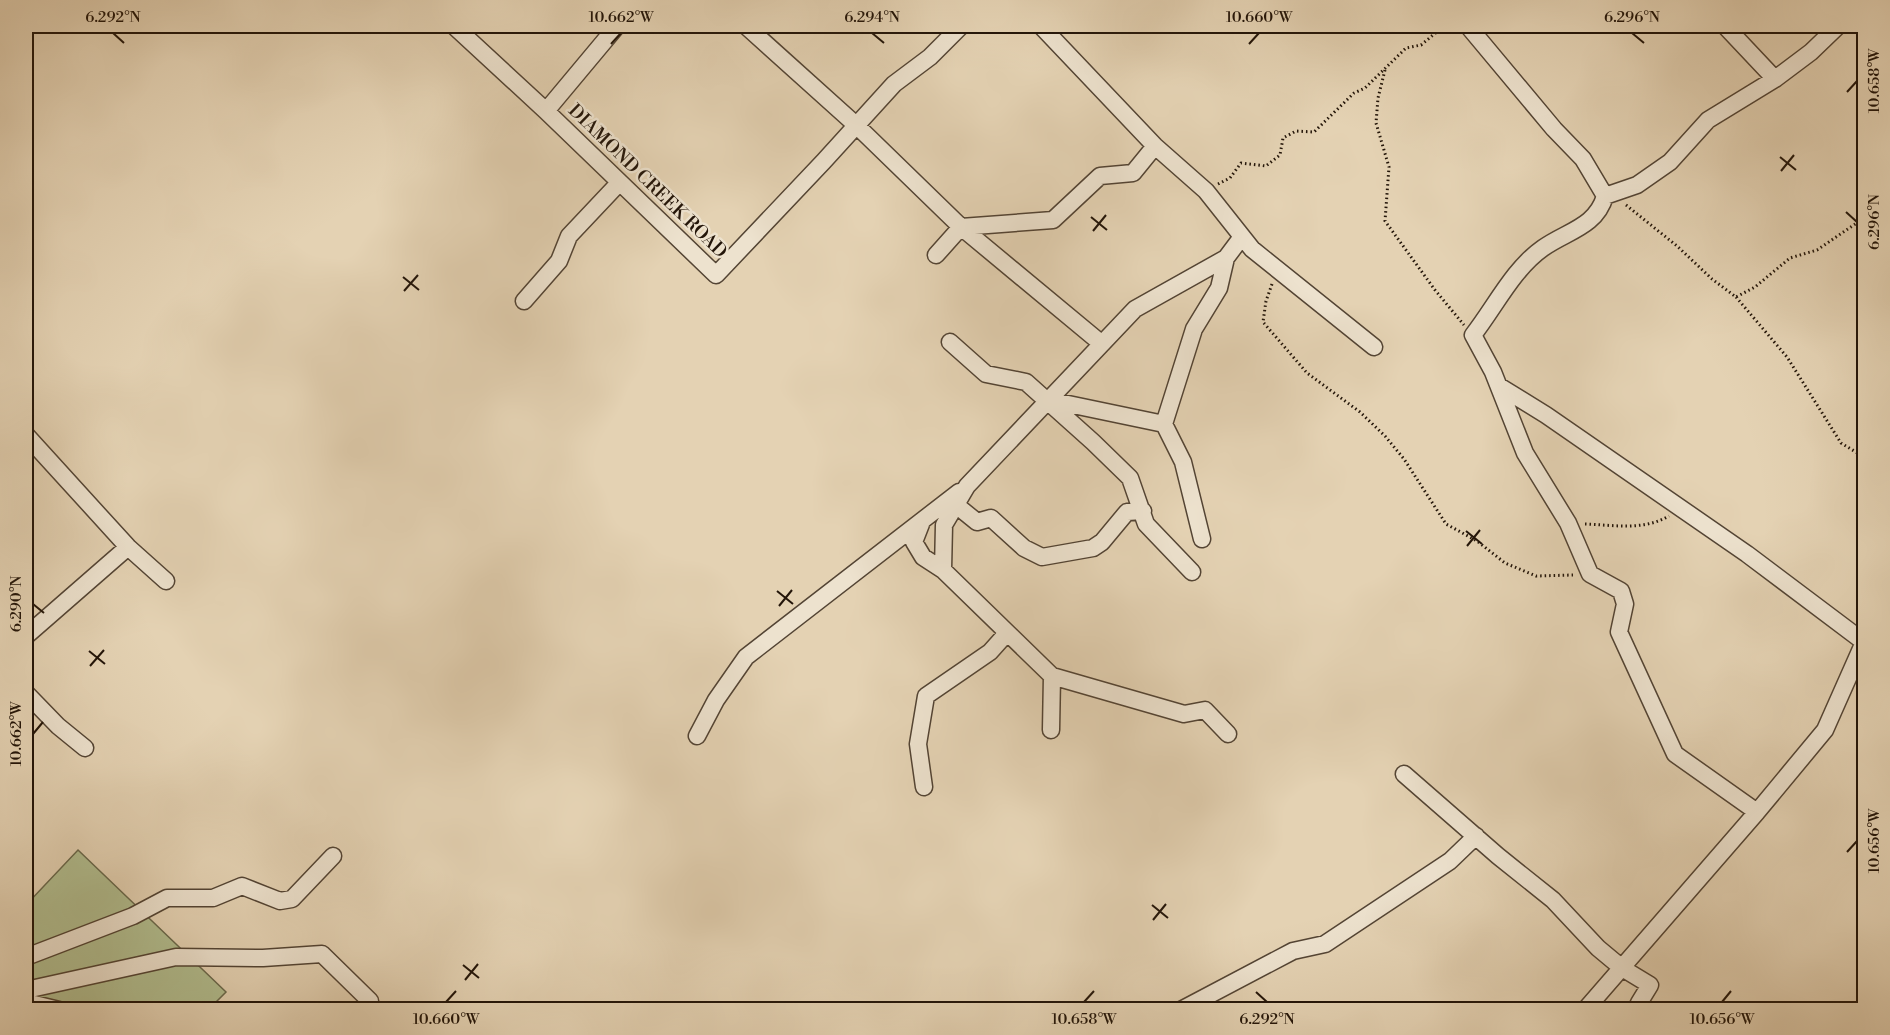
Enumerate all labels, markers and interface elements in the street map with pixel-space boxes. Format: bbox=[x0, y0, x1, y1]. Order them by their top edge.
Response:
text: 6.292°N bbox=[85, 8, 141, 27]
text: 10.662°W bbox=[588, 8, 654, 27]
text: 6.294°N bbox=[844, 8, 900, 27]
text: 10.660°W bbox=[1226, 8, 1293, 27]
text: 6.296°N bbox=[1604, 8, 1660, 27]
text: 10.658°W bbox=[1865, 48, 1884, 113]
street label: DIAMOND CREEK ROAD bbox=[563, 99, 732, 263]
text: 6.296°N bbox=[1865, 194, 1884, 250]
text: 6.290°N bbox=[7, 576, 26, 632]
text: 10.662°W bbox=[7, 701, 26, 767]
text: 10.656°W bbox=[1865, 808, 1884, 873]
text: 10.660°W bbox=[413, 1010, 480, 1029]
text: 10.658°W bbox=[1052, 1010, 1117, 1029]
text: 6.292°N bbox=[1239, 1010, 1295, 1029]
text: 10.656°W bbox=[1690, 1010, 1755, 1029]

